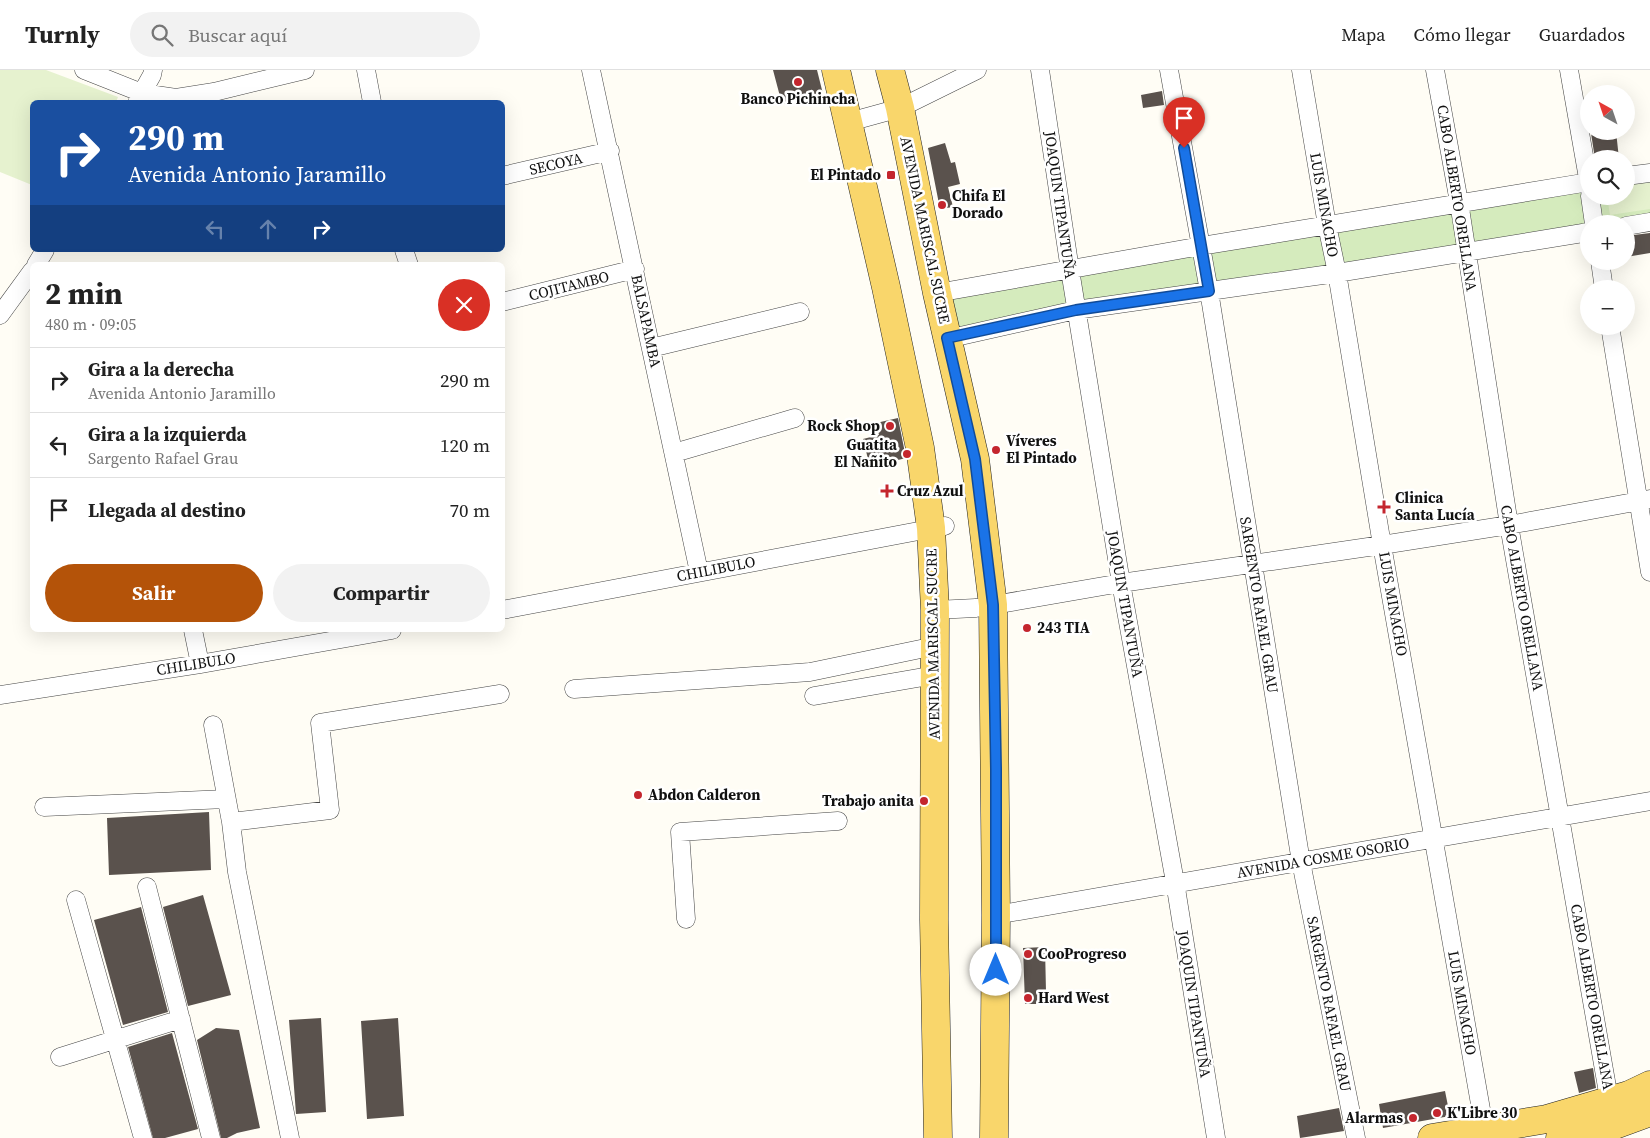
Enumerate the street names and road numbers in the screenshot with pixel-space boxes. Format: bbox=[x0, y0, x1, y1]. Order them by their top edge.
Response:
street label: CABO ALBERTO ORELLANA bbox=[1432, 103, 1483, 293]
street label: JOAQUIN TIPANTUÑA bbox=[1040, 129, 1081, 280]
street label: AVENIDA MARISCAL SUCRE bbox=[895, 134, 956, 325]
street label: SECOYA bbox=[527, 147, 585, 180]
street label: LUIS MINACHO bbox=[1305, 151, 1344, 259]
street label: COJITAMBO bbox=[526, 265, 611, 306]
street label: BALSAPAMBA bbox=[626, 272, 667, 369]
street label: CABO ALBERTO ORELLANA bbox=[1496, 503, 1549, 693]
street label: SARGENTO RAFAEL GRAU bbox=[1235, 515, 1284, 695]
street label: JOAQUIN TIPANTUÑA bbox=[1102, 528, 1149, 679]
street label: AVENIDA MARISCAL SUCRE bbox=[920, 548, 945, 740]
street label: LUIS MINACHO bbox=[1374, 550, 1413, 658]
street label: CHILIBULO bbox=[675, 551, 757, 586]
street label: CHILIBULO bbox=[155, 647, 237, 680]
street label: AVENIDA COSME OSORIO bbox=[1235, 832, 1411, 883]
street label: CABO ALBERTO ORELLANA bbox=[1566, 902, 1619, 1092]
street label: SARGENTO RAFAEL GRAU bbox=[1302, 914, 1357, 1093]
street label: JOAQUIN TIPANTUÑA bbox=[1172, 928, 1217, 1079]
street label: LUIS MINACHO bbox=[1443, 949, 1482, 1057]

